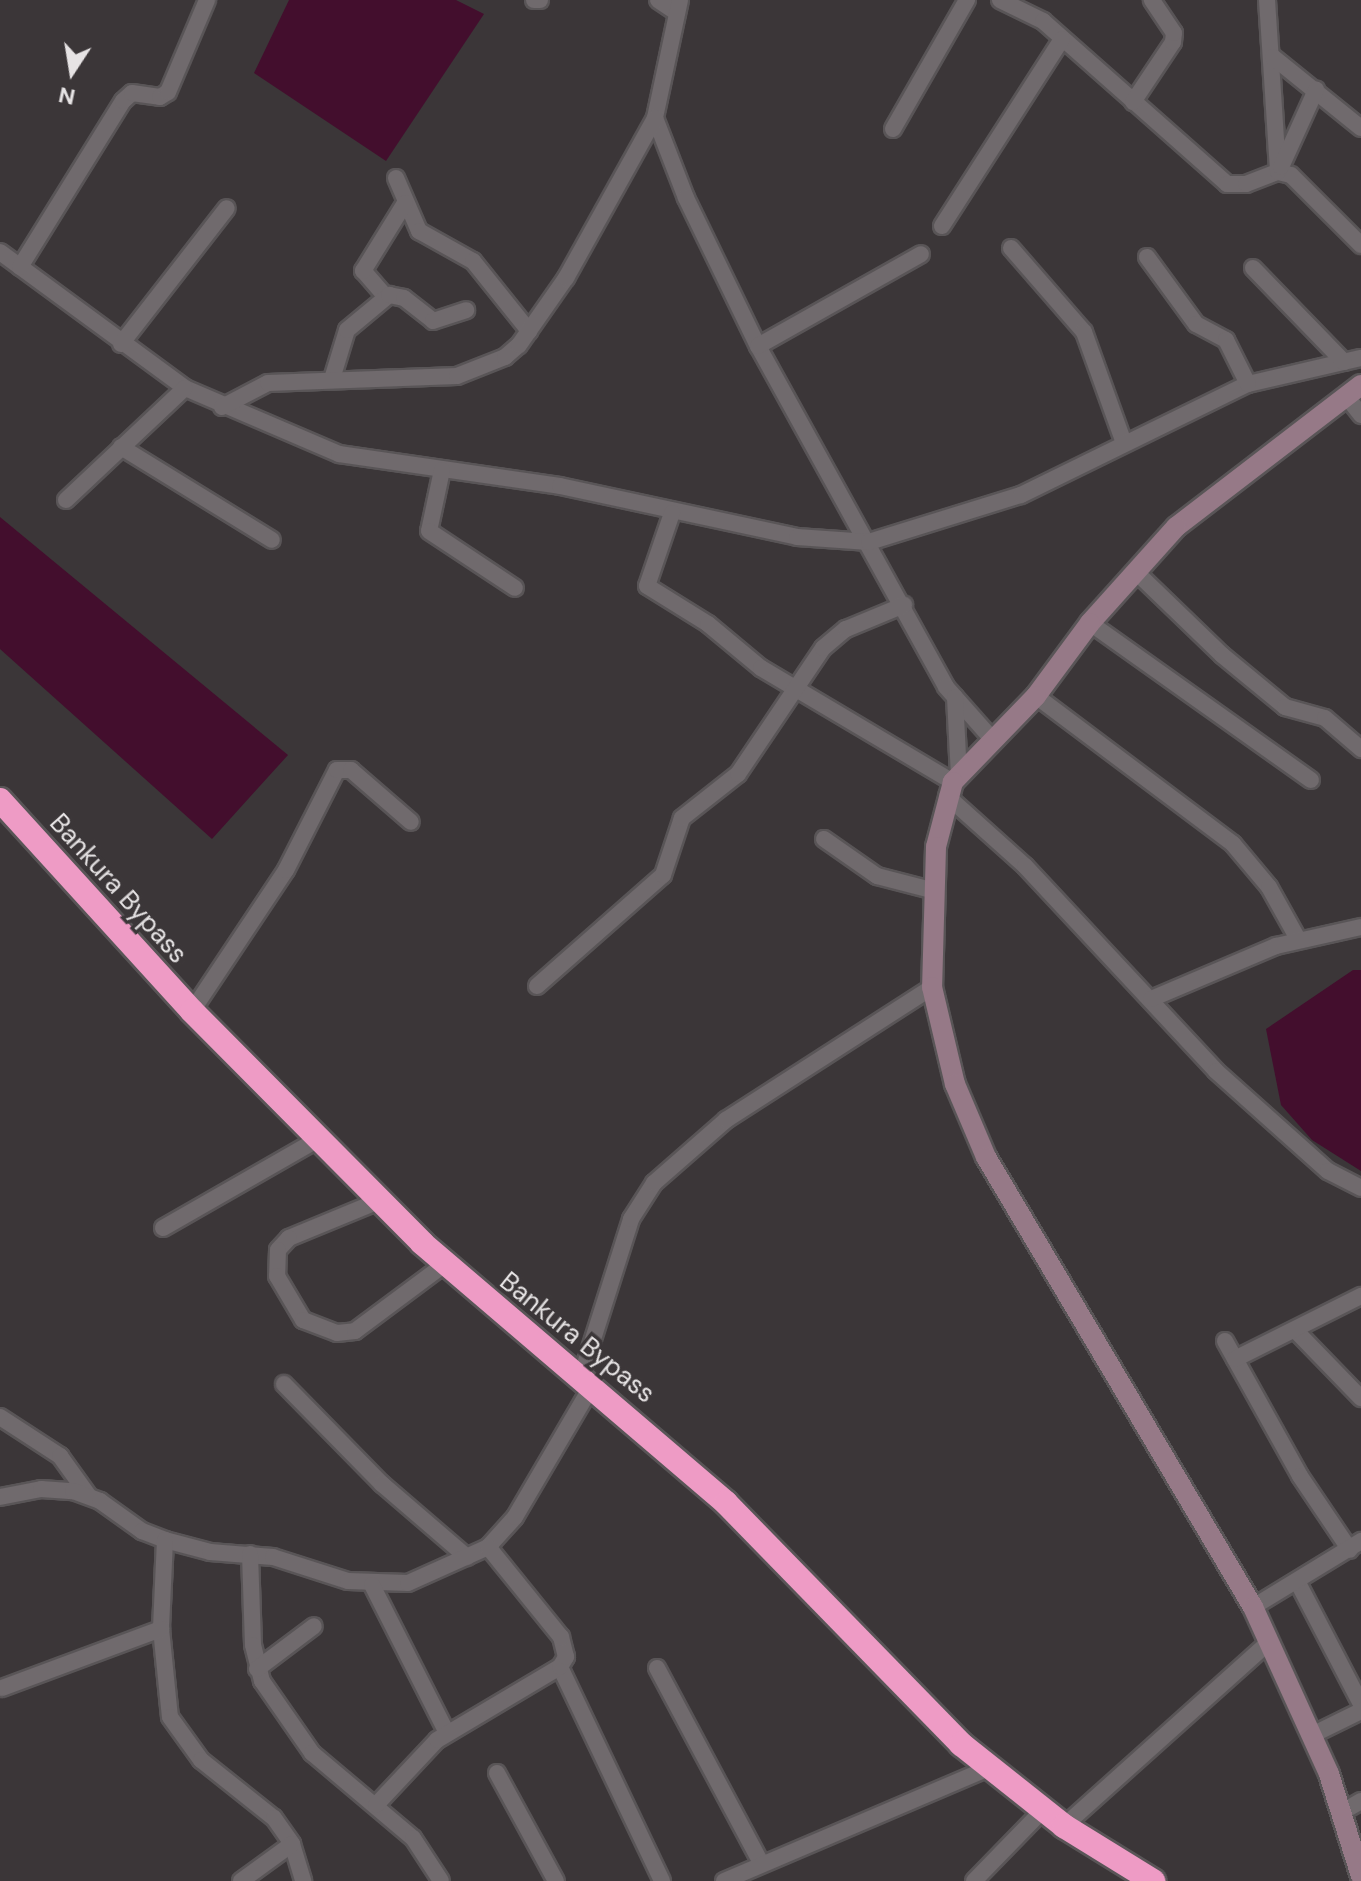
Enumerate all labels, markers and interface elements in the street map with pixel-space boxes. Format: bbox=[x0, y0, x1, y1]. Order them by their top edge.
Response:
north arrow bbox=[32, 32, 112, 112]
text: N bbox=[56, 80, 78, 112]
street label: Bankura Bypass bbox=[43, 808, 193, 970]
street label: Bankura Bypass bbox=[493, 1266, 661, 1410]

